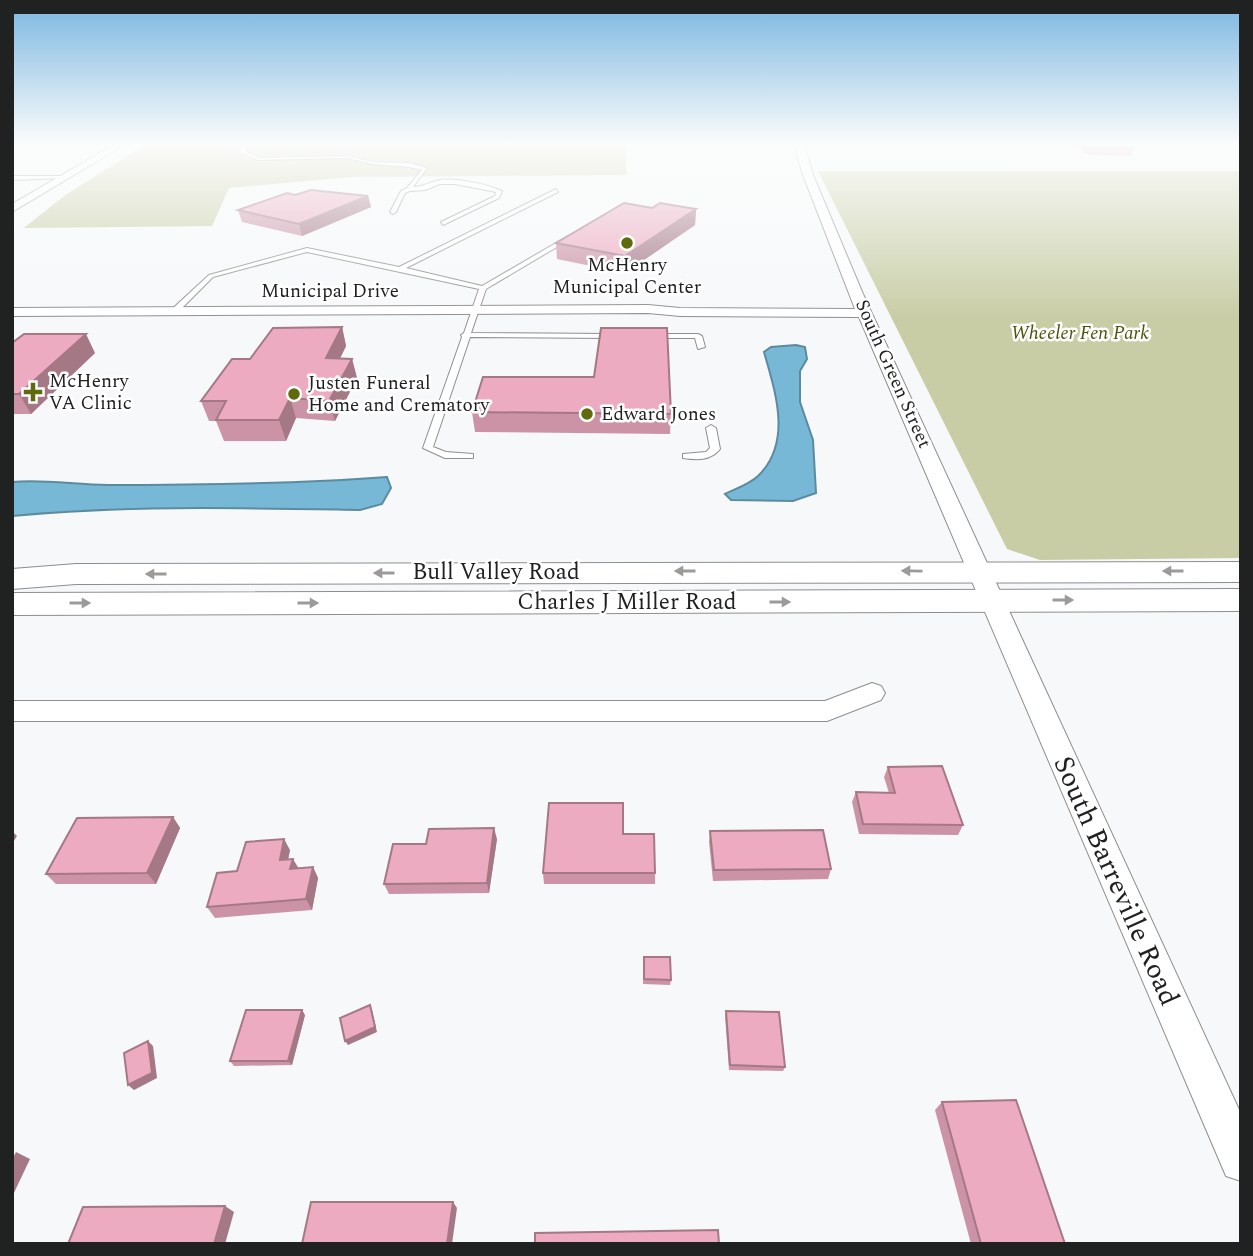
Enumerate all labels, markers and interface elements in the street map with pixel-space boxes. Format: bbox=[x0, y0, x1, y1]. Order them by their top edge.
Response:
marker: McHenry Municipal Center bbox=[619, 235, 635, 251]
place label: McHenry Municipal Center bbox=[553, 251, 702, 302]
street label: Municipal Drive bbox=[261, 277, 399, 306]
street label: South Green Street bbox=[847, 295, 939, 453]
park label: Wheeler Fen Park bbox=[1011, 319, 1149, 348]
place label: McHenry VA Clinic bbox=[49, 367, 132, 418]
place label: Justen Funeral Home and Crematory bbox=[308, 369, 490, 420]
marker: McHenry VA Clinic bbox=[23, 382, 43, 402]
marker: Justen Funeral Home and Crematory bbox=[286, 386, 302, 402]
place label: Edward Jones bbox=[601, 400, 716, 429]
marker: Edward Jones bbox=[579, 406, 595, 422]
street label: Bull Valley Road bbox=[412, 555, 580, 590]
one-way arrow bbox=[674, 565, 696, 577]
one-way arrow bbox=[901, 565, 923, 576]
one-way arrow bbox=[1161, 565, 1183, 577]
one-way arrow bbox=[373, 567, 395, 579]
one-way arrow bbox=[145, 568, 167, 580]
street label: Charles J Miller Road bbox=[517, 585, 737, 620]
one-way arrow bbox=[1052, 595, 1074, 606]
one-way arrow bbox=[770, 596, 792, 608]
one-way arrow bbox=[70, 597, 92, 609]
one-way arrow bbox=[297, 597, 319, 609]
street label: South Barreville Road bbox=[1042, 749, 1190, 1013]

